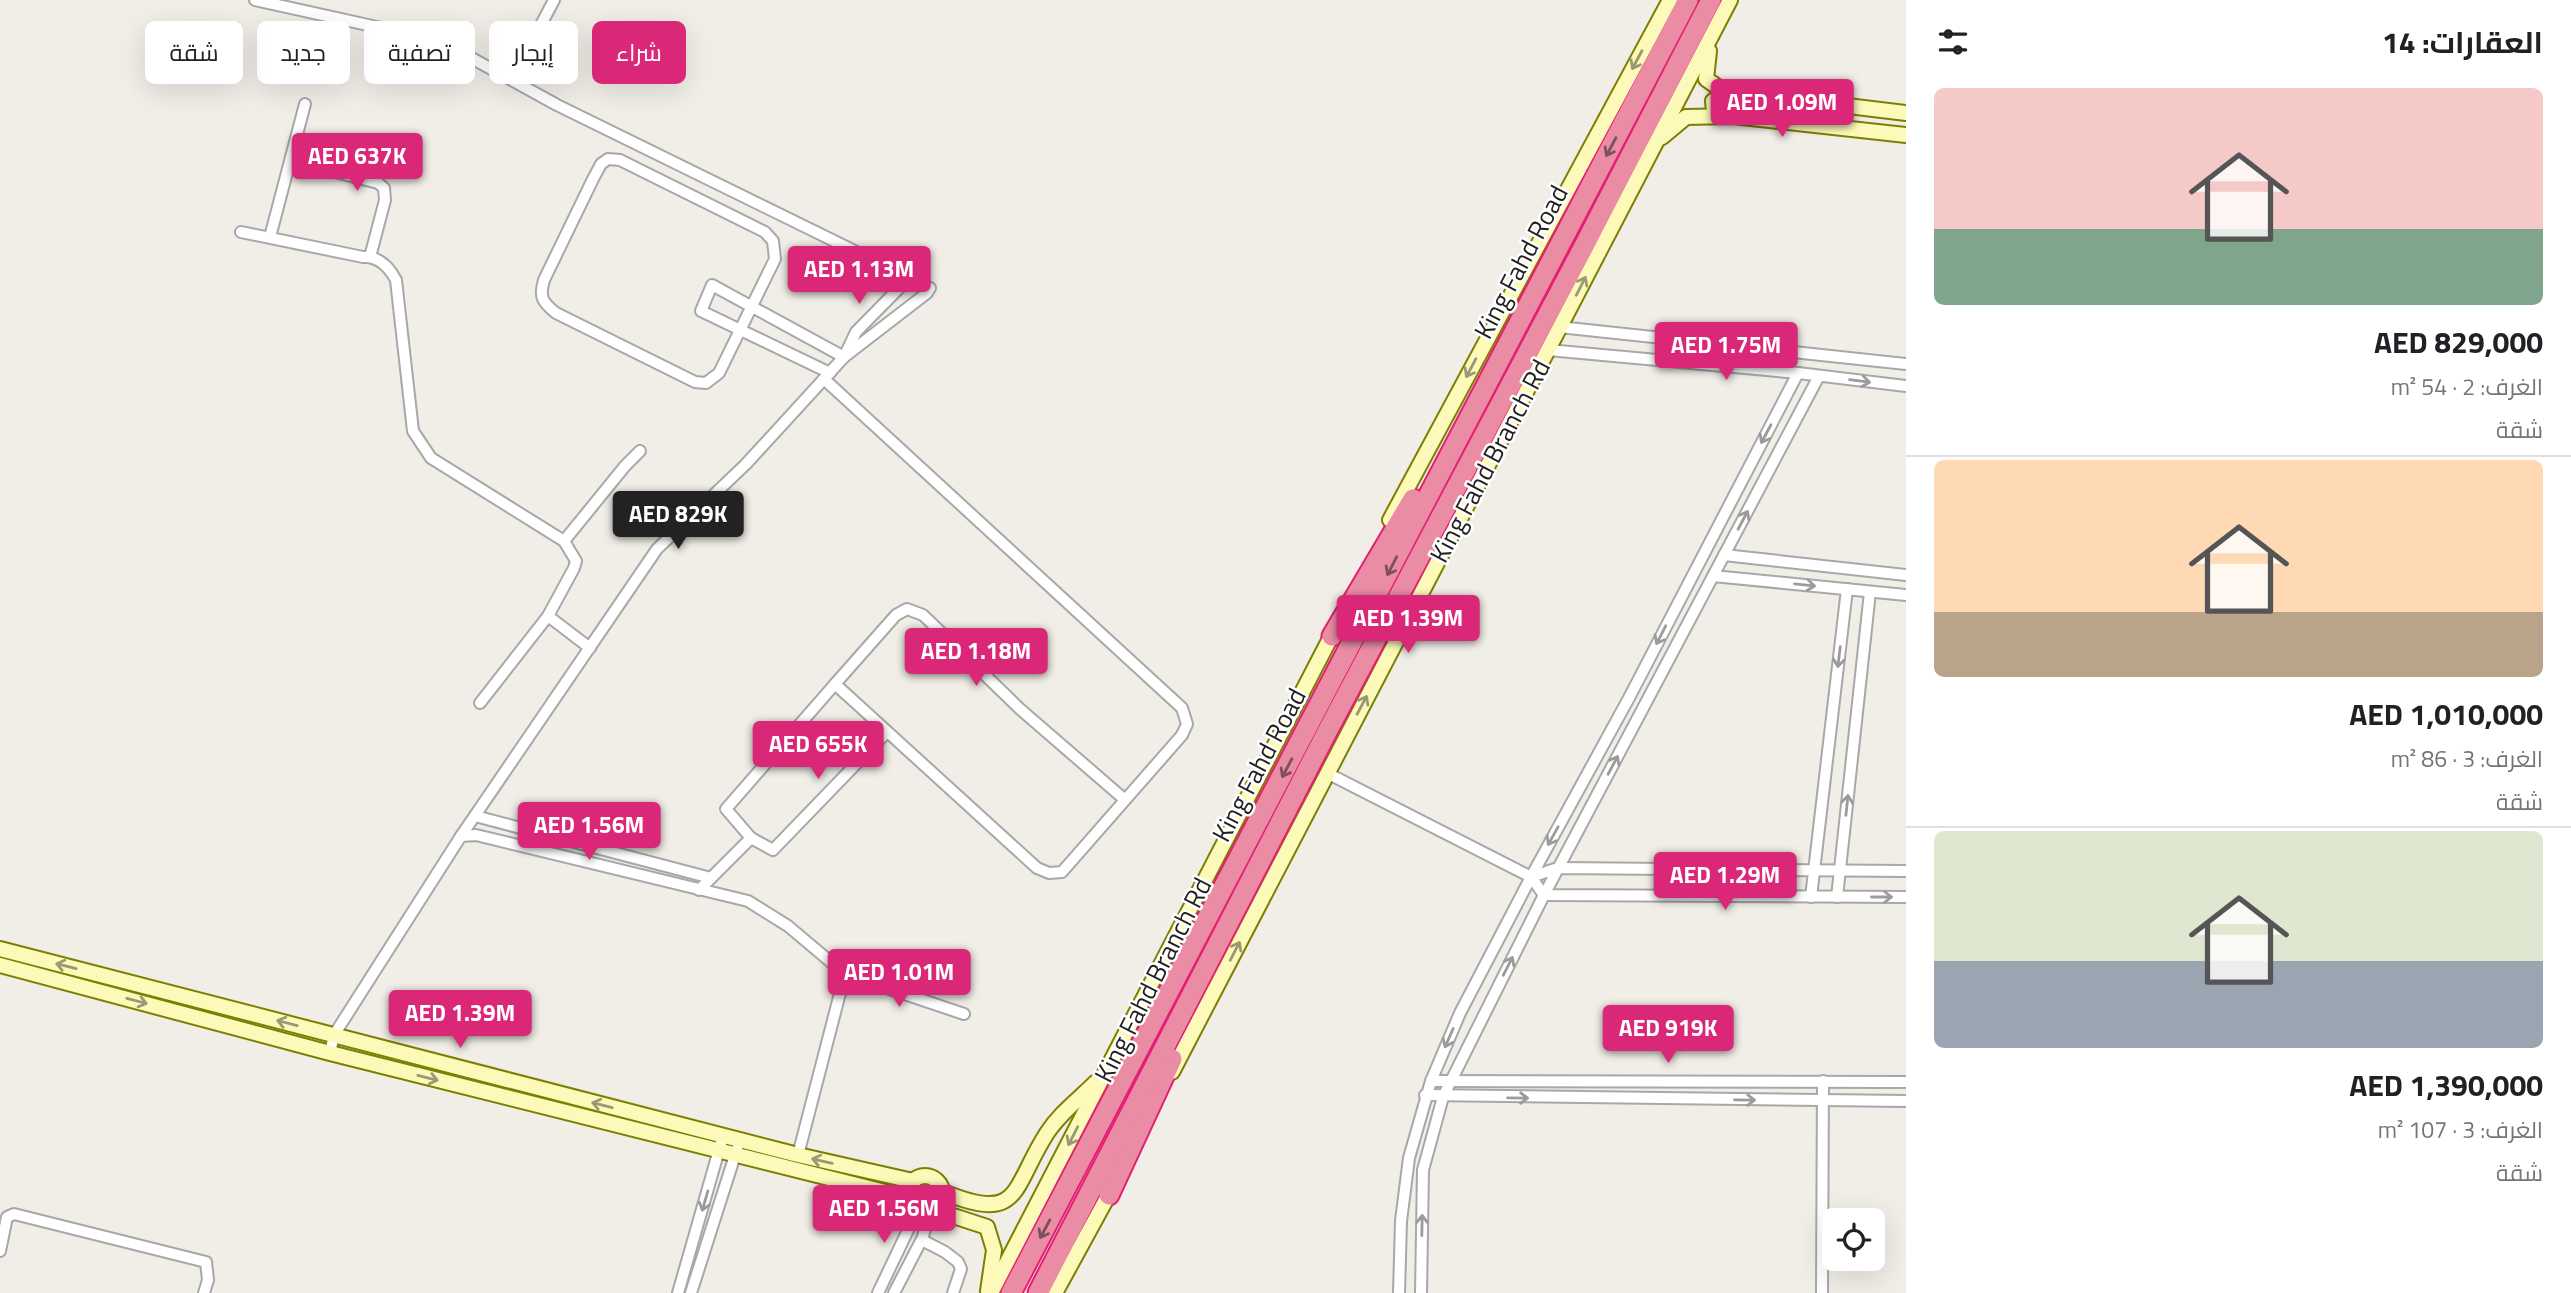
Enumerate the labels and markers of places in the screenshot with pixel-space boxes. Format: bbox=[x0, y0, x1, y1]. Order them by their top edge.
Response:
pin: AED 1.09M bbox=[1702, 80, 1862, 139]
pin: AED 637K bbox=[285, 134, 429, 193]
pin: AED 1.13M bbox=[779, 246, 939, 306]
pin: AED 1.75M bbox=[1646, 322, 1806, 382]
pin: AED 829K bbox=[606, 491, 750, 551]
pin: AED 1.39M bbox=[1328, 596, 1488, 655]
pin: AED 1.18M bbox=[896, 628, 1056, 688]
pin: AED 655K bbox=[746, 722, 890, 781]
pin: AED 1.56M bbox=[509, 802, 669, 862]
pin: AED 1.29M bbox=[1645, 852, 1805, 912]
pin: AED 1.01M bbox=[819, 950, 979, 1009]
pin: AED 1.39M bbox=[380, 990, 540, 1050]
pin: AED 919K bbox=[1596, 1006, 1740, 1065]
pin: AED 1.56M bbox=[804, 1186, 964, 1245]

